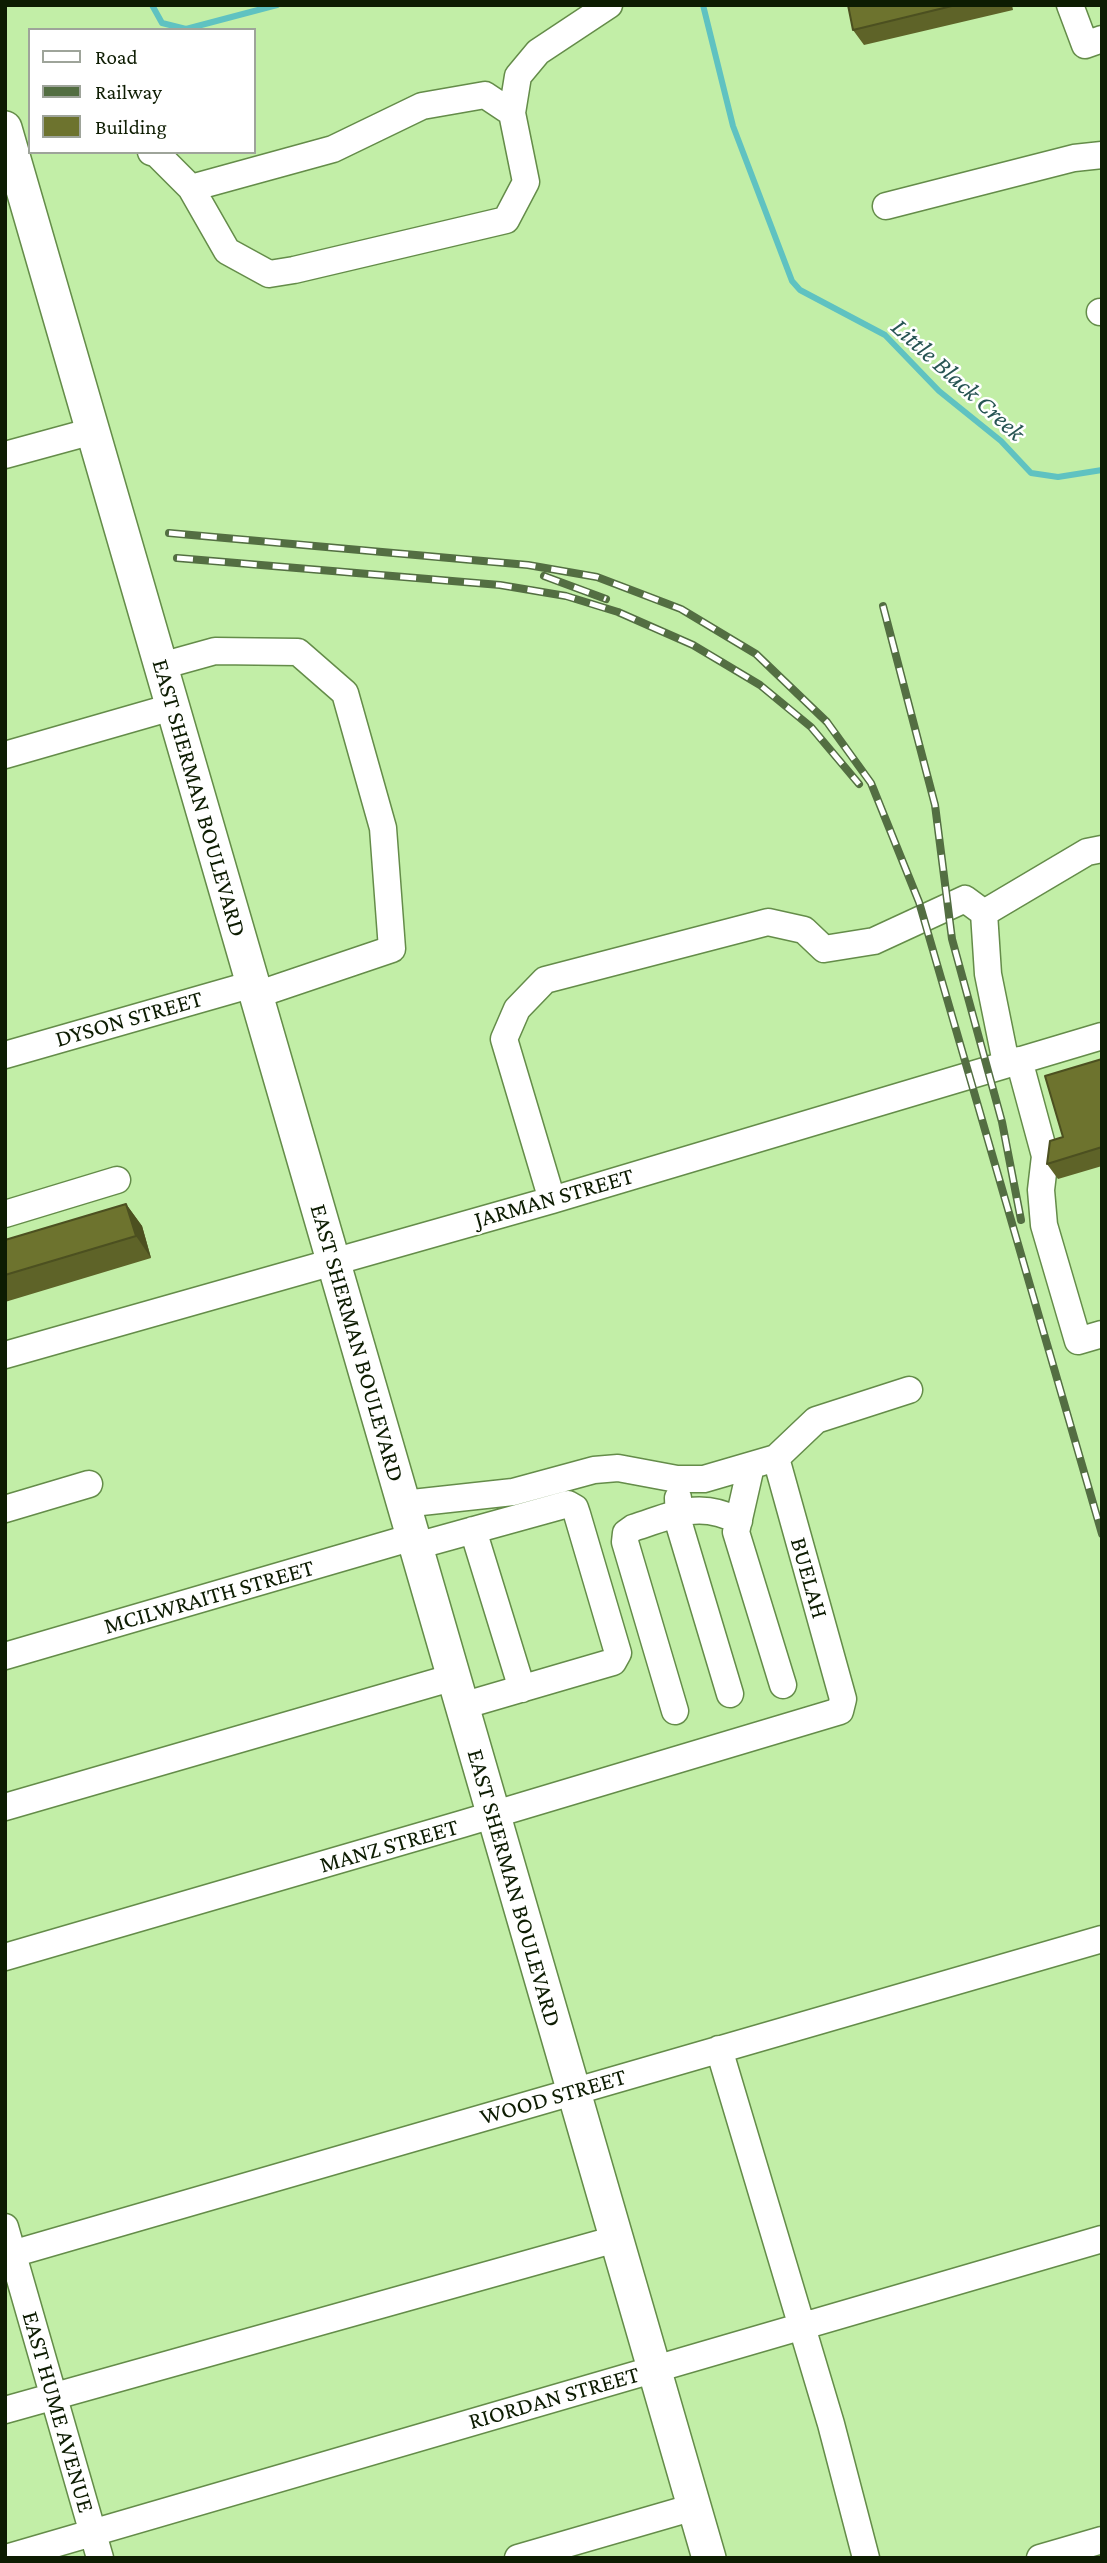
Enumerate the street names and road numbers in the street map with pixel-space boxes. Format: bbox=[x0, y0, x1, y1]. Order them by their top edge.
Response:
street label: EAST SHERMAN BOULEVARD bbox=[146, 656, 252, 940]
street label: DYSON STREET bbox=[52, 984, 206, 1054]
street label: JARMAN STREET bbox=[471, 1161, 637, 1235]
street label: EAST SHERMAN BOULEVARD bbox=[304, 1201, 410, 1485]
street label: BUELAH bbox=[784, 1534, 834, 1622]
street label: MCILWRAITH STREET bbox=[100, 1553, 318, 1641]
street label: EAST SHERMAN BOULEVARD bbox=[461, 1746, 567, 2030]
street label: MANZ STREET bbox=[316, 1812, 462, 1880]
street label: WOOD STREET bbox=[476, 2062, 630, 2132]
street label: EAST HUME AVENUE bbox=[15, 2308, 101, 2516]
street label: RIORDAN STREET bbox=[465, 2360, 643, 2436]

